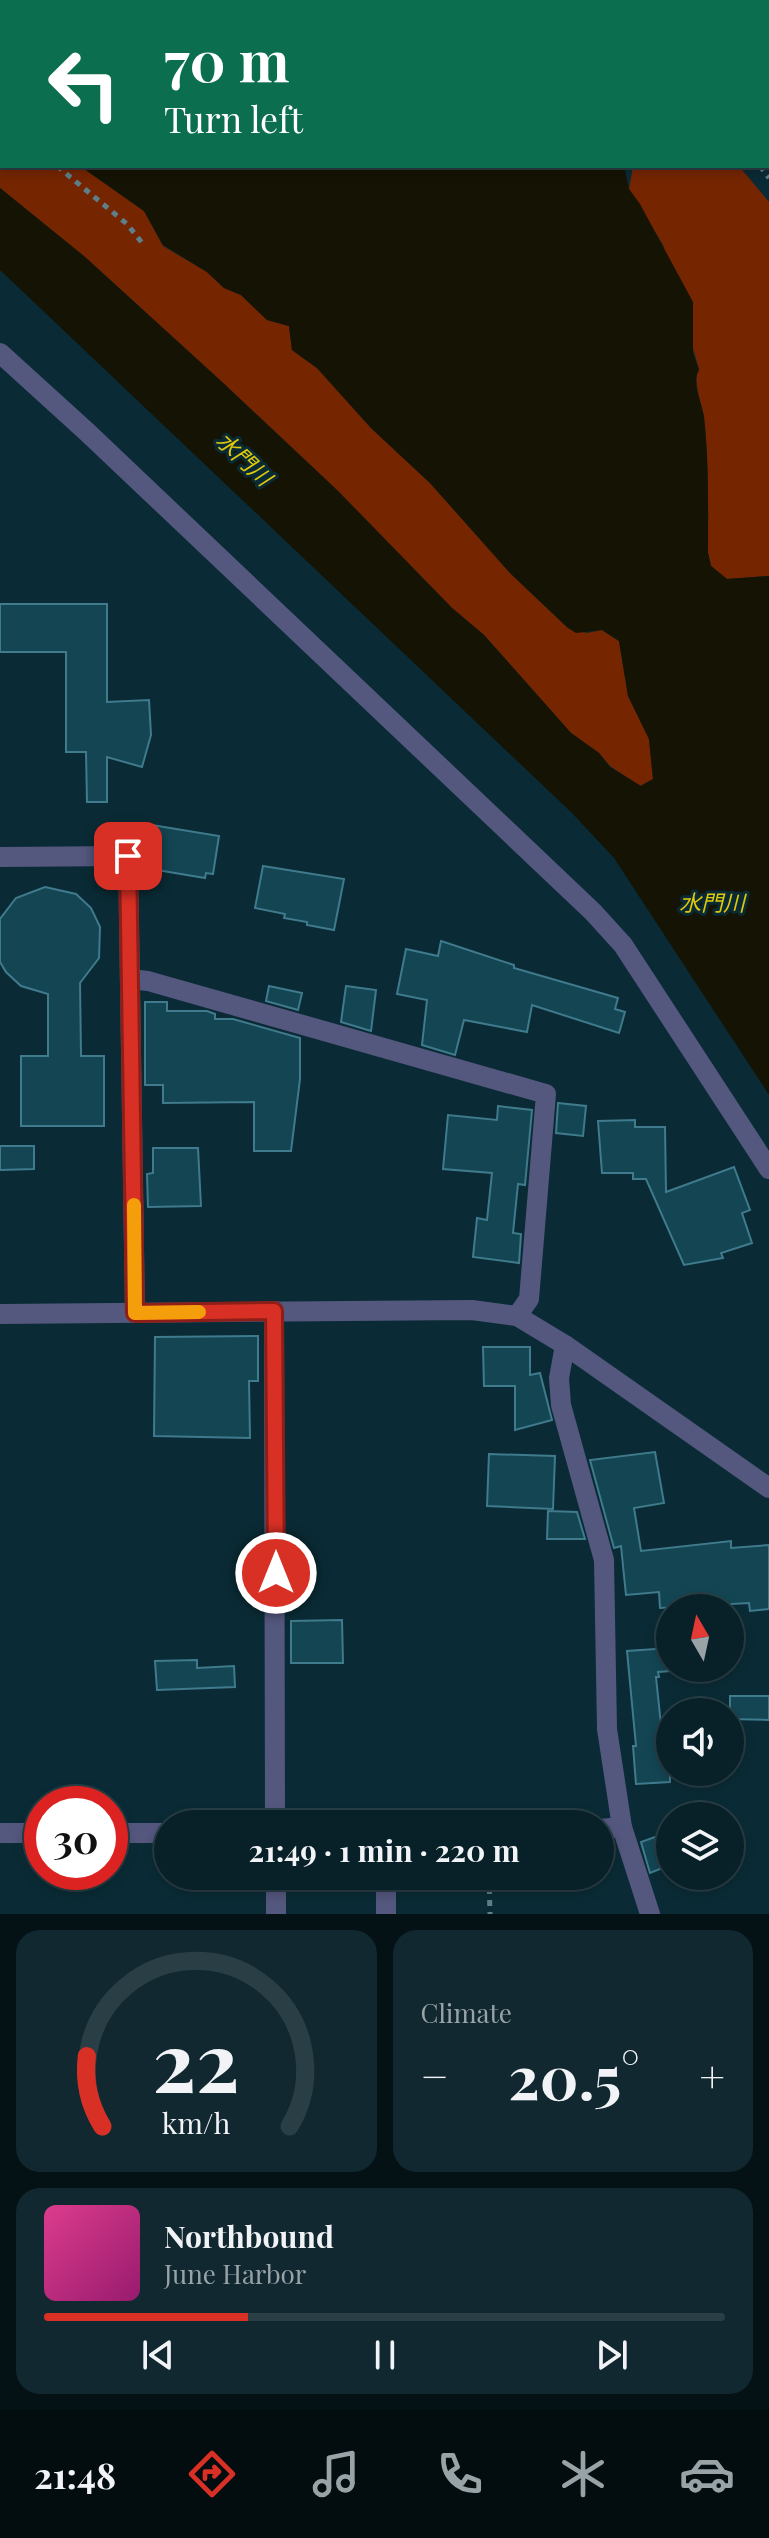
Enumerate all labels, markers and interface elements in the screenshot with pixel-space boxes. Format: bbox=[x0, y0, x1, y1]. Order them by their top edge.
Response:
text: 70 m bbox=[164, 22, 289, 97]
icon: left bbox=[32, 32, 136, 136]
text: Turn left bbox=[164, 94, 303, 142]
water label: 水門川 bbox=[210, 425, 281, 493]
pin bbox=[94, 822, 162, 890]
icon: arrive bbox=[106, 834, 150, 878]
water label: 水門川 bbox=[679, 887, 747, 917]
position arrow bbox=[234, 1531, 318, 1615]
north arrow bbox=[656, 1594, 744, 1682]
map controls bbox=[656, 1594, 744, 1890]
button: sound bbox=[656, 1698, 744, 1786]
speed limit sign: 30 bbox=[24, 1786, 128, 1890]
button: layers bbox=[656, 1802, 744, 1890]
text: 21:49 · 1 min · 220 m bbox=[248, 1830, 520, 1870]
text: Climate bbox=[421, 1995, 512, 2030]
text: 22 bbox=[153, 2003, 240, 2114]
text: 20.5° bbox=[508, 2035, 640, 2115]
text: − bbox=[421, 2045, 449, 2104]
text: + bbox=[699, 2045, 725, 2104]
text: km/h bbox=[162, 2103, 231, 2141]
text: Northbound bbox=[164, 2216, 334, 2256]
text: June Harbor bbox=[164, 2256, 306, 2291]
icon: previous bbox=[136, 2333, 180, 2377]
icon: pause bbox=[363, 2333, 407, 2377]
icon: next bbox=[590, 2333, 634, 2377]
icon: directions bbox=[184, 2446, 240, 2502]
icon: music bbox=[308, 2446, 364, 2502]
icon: phone bbox=[432, 2446, 488, 2502]
icon: climate bbox=[555, 2446, 611, 2502]
icon: car bbox=[679, 2446, 735, 2502]
text: 21:48 bbox=[34, 2450, 116, 2498]

